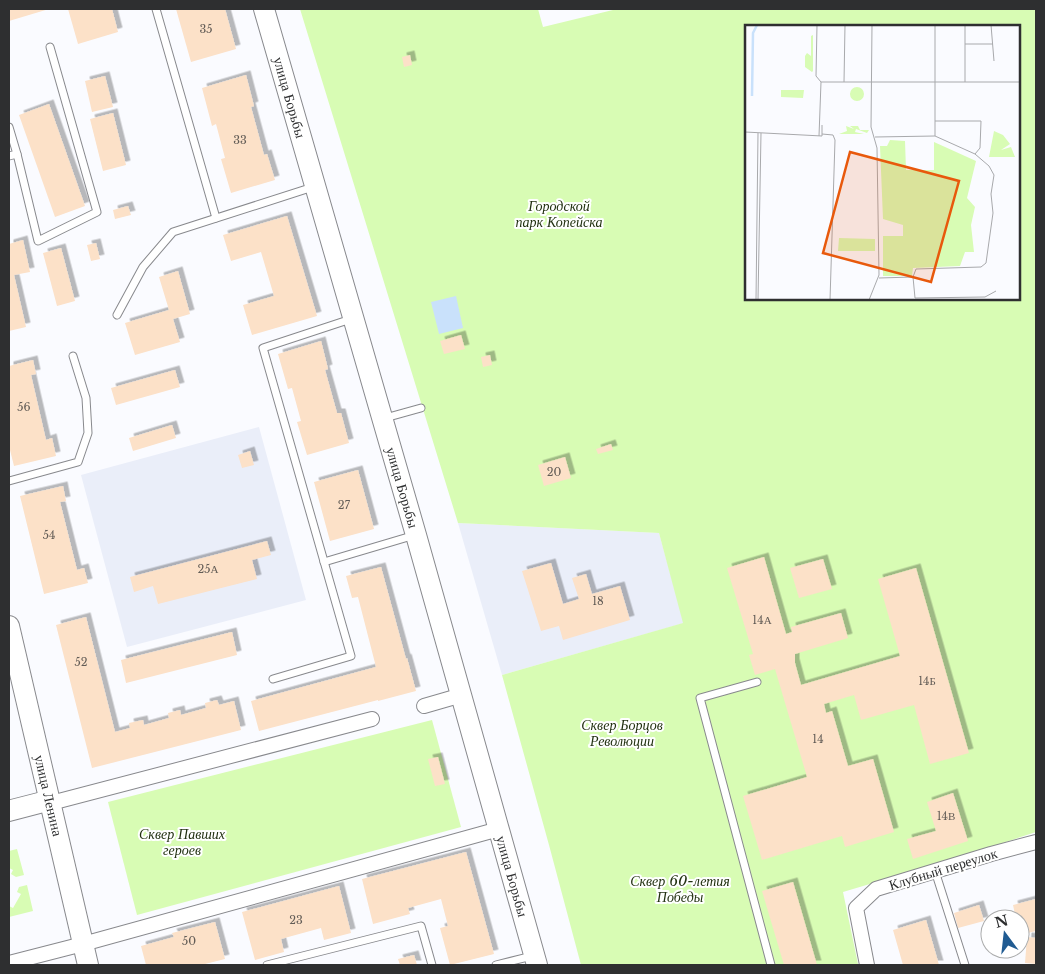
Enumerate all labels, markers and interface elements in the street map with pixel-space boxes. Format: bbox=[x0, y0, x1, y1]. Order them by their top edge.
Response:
house number: 35 bbox=[199, 22, 213, 36]
inset map bbox=[745, 25, 1020, 300]
street label: улица Борьбы bbox=[269, 55, 310, 141]
house number: 33 bbox=[233, 133, 247, 147]
park label: Городской парк Копейска bbox=[516, 197, 602, 231]
house number: 56 bbox=[17, 400, 31, 414]
street label: улица Борьбы bbox=[382, 445, 423, 531]
house number: 20 bbox=[547, 465, 561, 479]
house number: 27 bbox=[338, 498, 351, 512]
house number: 54 bbox=[43, 528, 55, 542]
house number: 25А bbox=[198, 562, 219, 576]
house number: 18 bbox=[592, 594, 604, 608]
house number: 14А bbox=[752, 613, 772, 627]
house number: 52 bbox=[74, 655, 88, 669]
house number: 14Б bbox=[918, 674, 936, 688]
park label: Сквер Борцов Революции bbox=[581, 716, 663, 750]
house number: 14 bbox=[812, 732, 824, 746]
street label: улица Ленина bbox=[30, 753, 67, 839]
house number: 14В bbox=[937, 809, 955, 823]
park label: Сквер Павших героев bbox=[139, 825, 226, 859]
street label: улица Борьбы bbox=[492, 834, 532, 919]
street label: Клубный переулок bbox=[887, 844, 1000, 894]
park label: Сквер 60-летия Победы bbox=[630, 872, 730, 906]
north arrow bbox=[980, 909, 1030, 959]
text: N bbox=[993, 911, 1010, 932]
house number: 23 bbox=[289, 913, 303, 927]
house number: 50 bbox=[182, 934, 196, 948]

